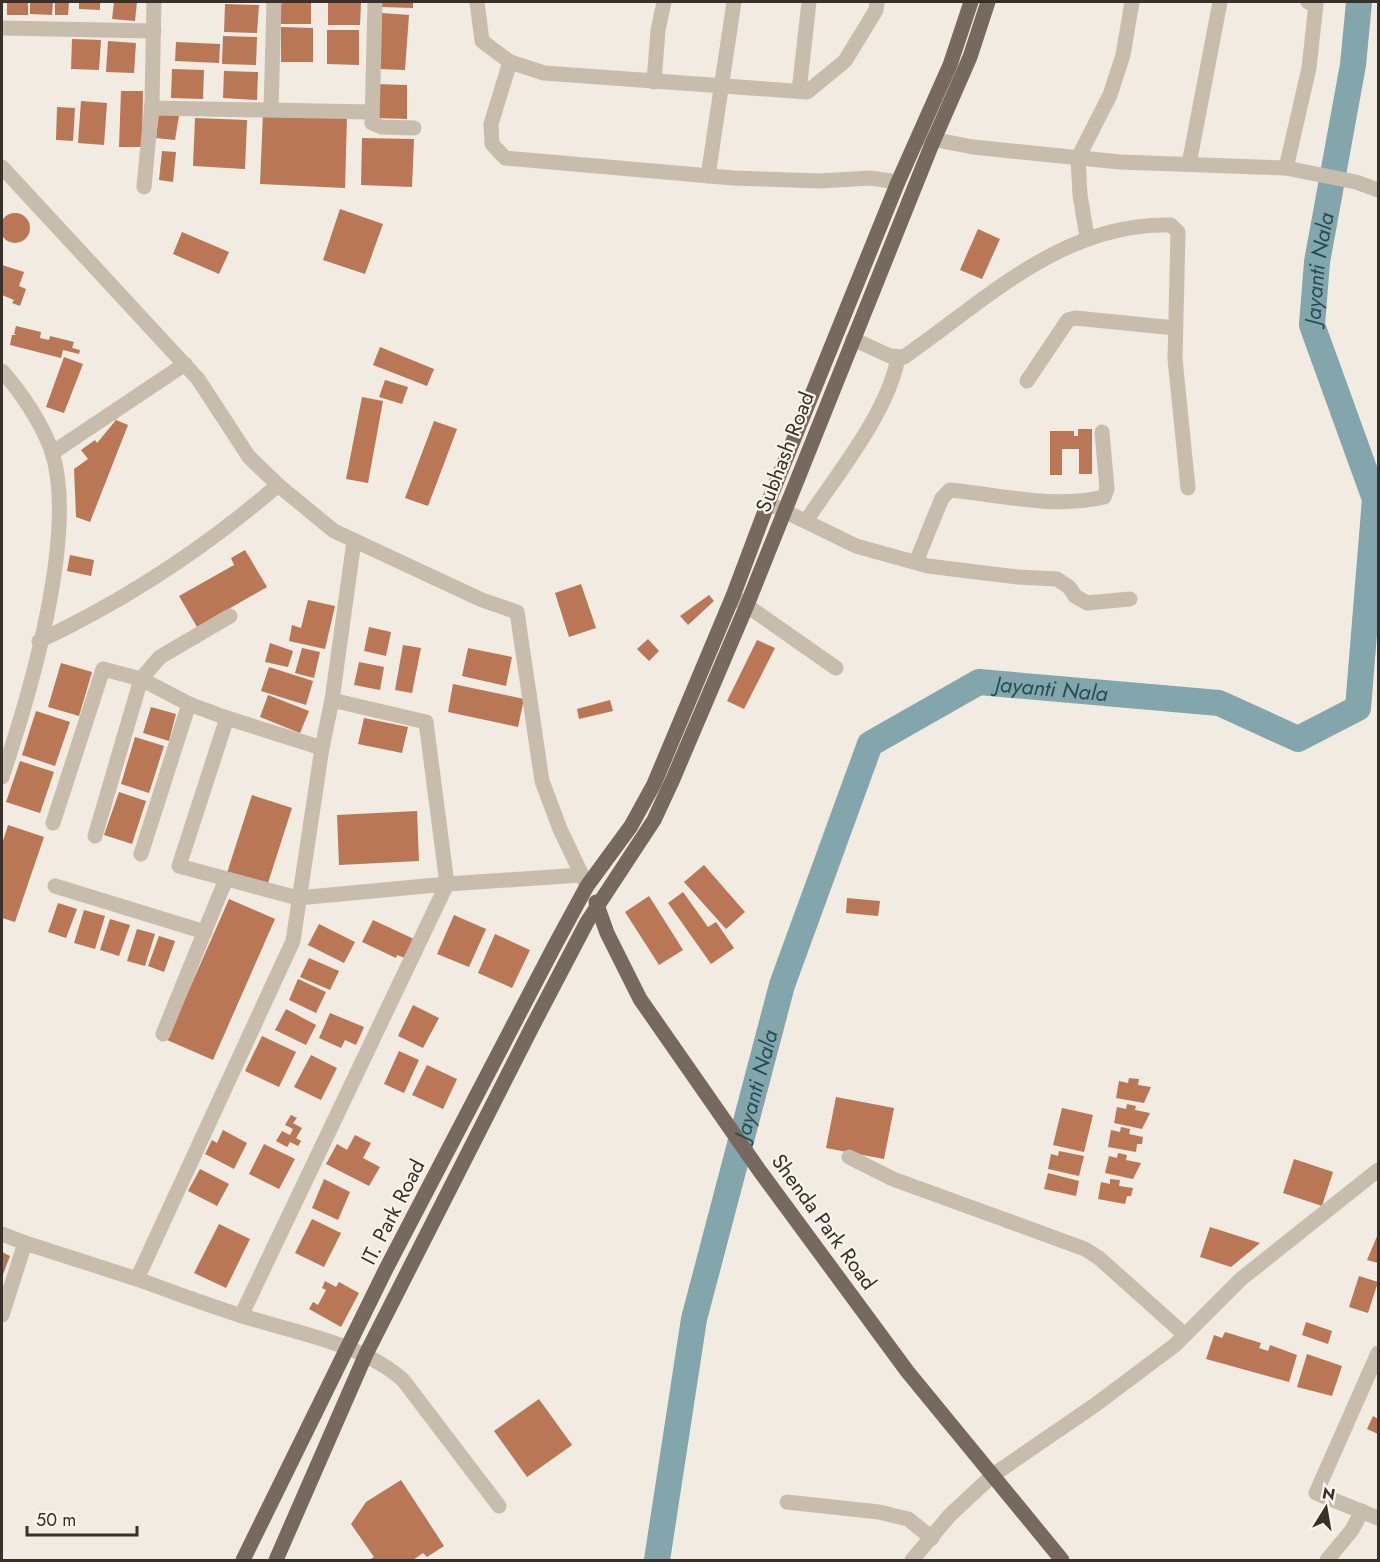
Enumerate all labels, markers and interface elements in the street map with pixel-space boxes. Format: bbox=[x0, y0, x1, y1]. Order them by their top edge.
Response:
water label: Jayanti Nala bbox=[1296, 210, 1342, 330]
street label: Subhash Road bbox=[748, 387, 822, 517]
water label: Jayanti Nala bbox=[990, 667, 1109, 709]
water label: Jayanti Nala bbox=[725, 1026, 786, 1147]
street label: Shenda Park Road bbox=[764, 1148, 884, 1296]
street label: IT. Park Road bbox=[354, 1154, 432, 1270]
north arrow bbox=[1296, 1478, 1356, 1538]
text: N bbox=[1320, 1481, 1337, 1506]
scale bar bbox=[27, 1499, 136, 1537]
text: 50 m bbox=[36, 1507, 76, 1533]

